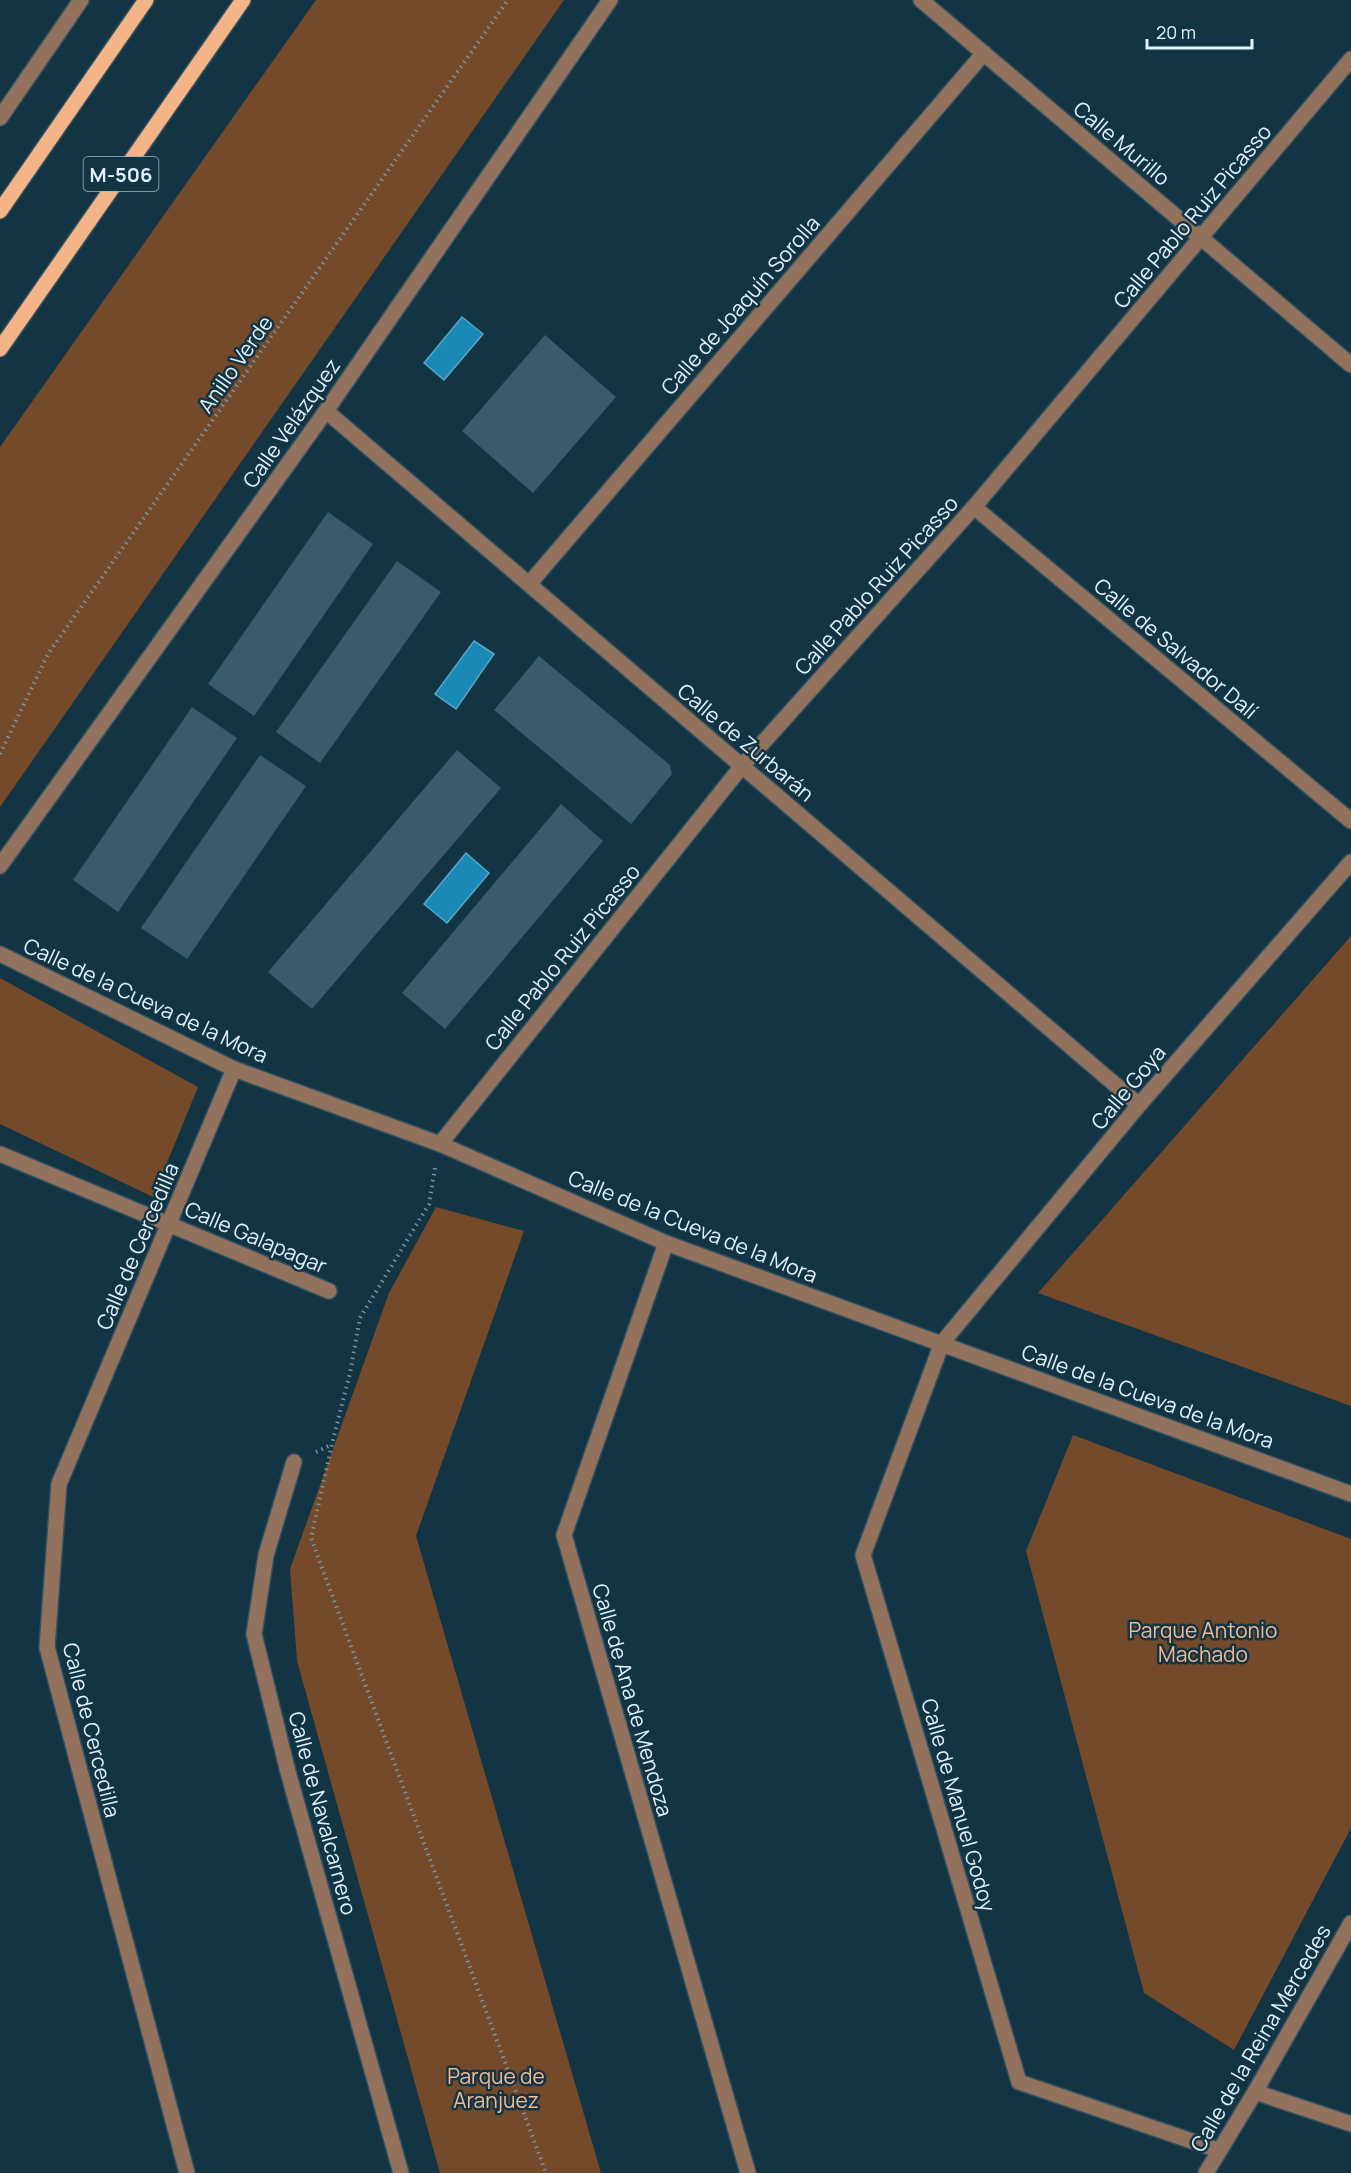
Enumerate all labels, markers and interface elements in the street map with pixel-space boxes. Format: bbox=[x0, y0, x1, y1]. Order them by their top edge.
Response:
scale bar bbox=[1147, 12, 1252, 50]
text: 20 m bbox=[1156, 20, 1196, 44]
street label: Calle Murillo bbox=[1068, 94, 1176, 192]
street label: Calle Pablo Ruiz Picasso bbox=[1107, 118, 1277, 314]
road number: M-506 bbox=[84, 157, 158, 191]
street label: Calle de Joaquín Sorolla bbox=[654, 209, 826, 401]
street label: Anillo Verde bbox=[191, 310, 279, 418]
street label: Calle Velázquez bbox=[236, 353, 346, 493]
street label: Calle Pablo Ruiz Picasso bbox=[788, 489, 964, 681]
street label: Calle de Salvador Dalí bbox=[1088, 571, 1264, 725]
street label: Calle de Zurbarán bbox=[672, 677, 820, 807]
street label: Calle Pablo Ruiz Picasso bbox=[478, 858, 646, 1056]
street label: Calle de la Cueva de la Mora bbox=[19, 931, 273, 1069]
street label: Calle Goya bbox=[1084, 1039, 1172, 1135]
street label: Calle de Cercedilla bbox=[89, 1158, 185, 1334]
street label: Calle de la Cueva de la Mora bbox=[564, 1163, 822, 1289]
street label: Calle Galapagar bbox=[181, 1194, 332, 1280]
street label: Calle de la Cueva de la Mora bbox=[1018, 1337, 1278, 1455]
street label: Calle de Ana de Mendoza bbox=[586, 1580, 680, 1820]
park label: Parque Antonio Machado bbox=[1129, 1616, 1277, 1668]
street label: Calle de Cercedilla bbox=[57, 1640, 127, 1820]
street label: Calle de Manuel Godoy bbox=[915, 1695, 1003, 1915]
street label: Calle de Navalcarnero bbox=[282, 1708, 364, 1918]
street label: Calle de la Reina Mercedes bbox=[1183, 1919, 1337, 2157]
park label: Parque de Aranjuez bbox=[447, 2062, 545, 2114]

